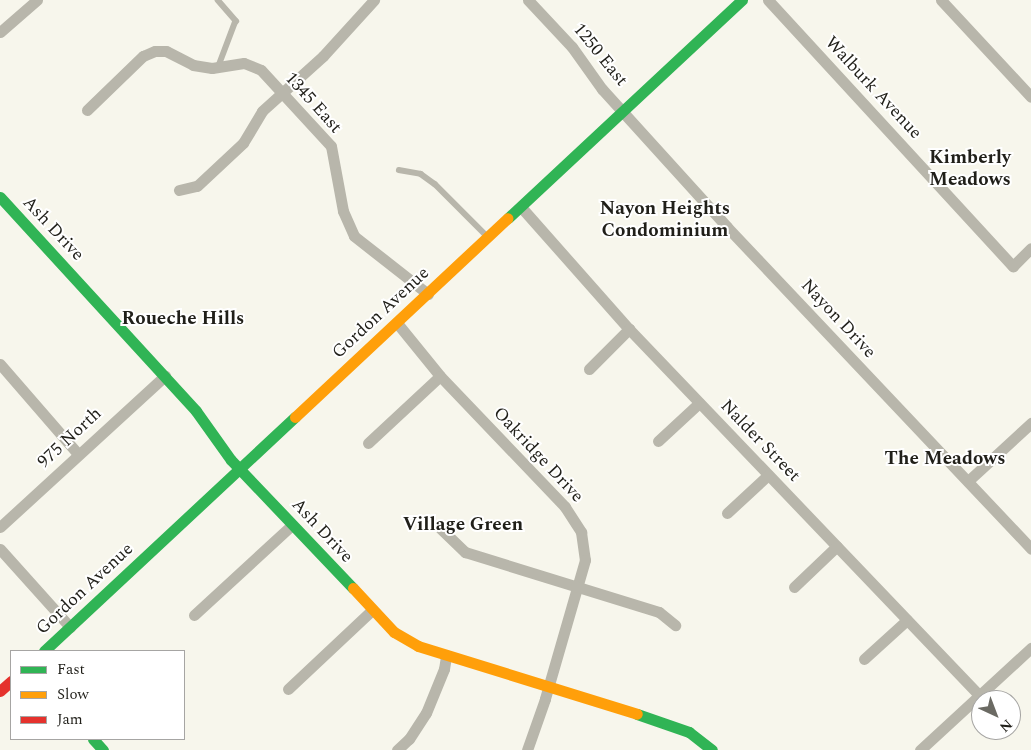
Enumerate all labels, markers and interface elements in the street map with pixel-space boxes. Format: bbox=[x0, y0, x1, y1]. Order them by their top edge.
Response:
street label: 1250 East bbox=[568, 19, 632, 91]
street label: Walburk Avenue bbox=[820, 32, 926, 144]
street label: 1345 East bbox=[280, 68, 346, 138]
district label: Kimberly Meadows bbox=[929, 147, 1011, 191]
street label: Ash Drive bbox=[18, 192, 88, 266]
district label: Nayon Heights Condominium bbox=[600, 198, 730, 242]
street label: Gordon Avenue bbox=[328, 263, 434, 363]
street label: Nayon Drive bbox=[796, 275, 880, 363]
district label: Roueche Hills bbox=[122, 308, 244, 330]
street label: Nalder Street bbox=[715, 395, 805, 487]
street label: 975 North bbox=[34, 403, 106, 473]
street label: Oakridge Drive bbox=[488, 403, 588, 507]
district label: The Meadows bbox=[885, 448, 1005, 470]
street label: Ash Drive bbox=[287, 494, 357, 568]
district label: Village Green bbox=[403, 514, 523, 536]
street label: Gordon Avenue bbox=[32, 539, 138, 639]
legend bbox=[10, 650, 185, 740]
text: Fast bbox=[57, 658, 85, 681]
text: Slow bbox=[57, 683, 89, 706]
north arrow bbox=[971, 690, 1021, 740]
text: Jam bbox=[57, 708, 83, 731]
text: N bbox=[995, 714, 1017, 737]

